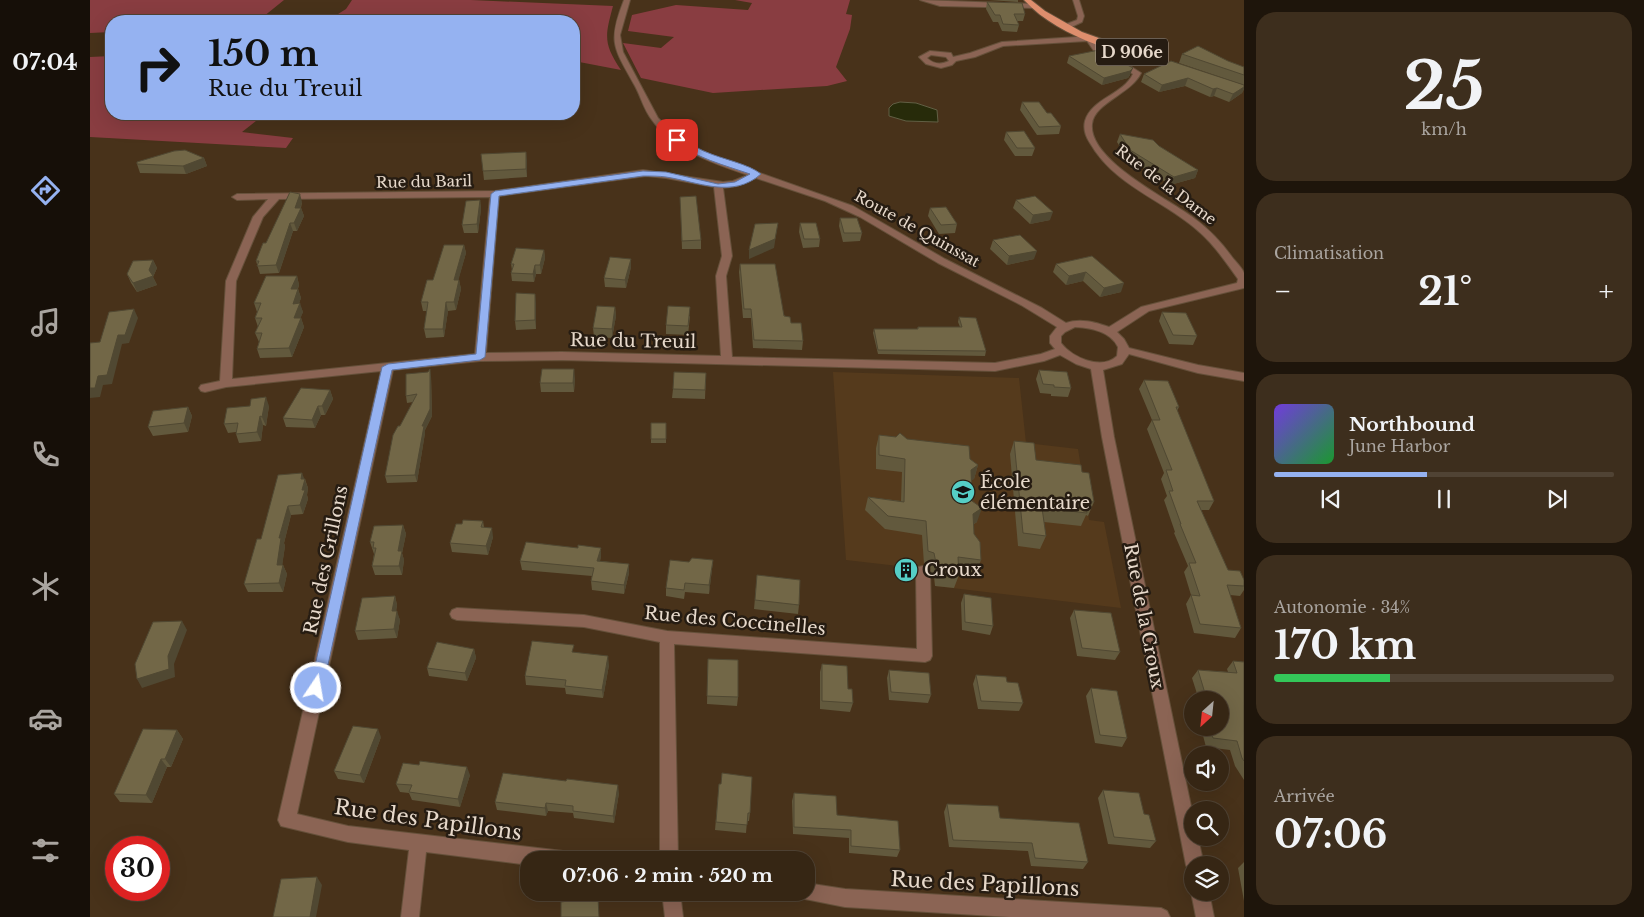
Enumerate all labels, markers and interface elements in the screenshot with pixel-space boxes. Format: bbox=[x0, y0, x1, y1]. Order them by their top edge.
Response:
text: 150 m bbox=[208, 32, 319, 75]
icon: right bbox=[125, 35, 190, 100]
road number: D 906e bbox=[1096, 38, 1168, 66]
text: 25 bbox=[1404, 46, 1485, 127]
text: 07:04 bbox=[12, 49, 78, 76]
text: Rue du Treuil bbox=[208, 75, 363, 102]
pin bbox=[656, 119, 698, 161]
text: km/h bbox=[1421, 119, 1467, 139]
icon: arrive bbox=[663, 126, 691, 154]
street label: Rue de la Dame bbox=[1112, 141, 1220, 229]
street label: Rue du Baril bbox=[376, 171, 472, 192]
icon: directions bbox=[28, 173, 63, 208]
street label: Route de Quinssat bbox=[851, 186, 984, 271]
text: Climatisation bbox=[1274, 243, 1384, 263]
text: 21° bbox=[1418, 268, 1472, 315]
text: − bbox=[1274, 274, 1292, 309]
text: + bbox=[1599, 274, 1614, 309]
icon: music bbox=[28, 305, 63, 340]
street label: Rue du Treuil bbox=[570, 329, 697, 353]
text: Northbound bbox=[1349, 413, 1475, 436]
text: June Harbor bbox=[1349, 436, 1450, 456]
icon: phone bbox=[28, 437, 63, 472]
place label: École élémentaire bbox=[980, 470, 1090, 514]
school or university icon: École élémentaire bbox=[950, 479, 976, 505]
street label: Rue des Grillons bbox=[299, 483, 353, 637]
icon: previous bbox=[1317, 485, 1345, 513]
icon: pause bbox=[1430, 485, 1458, 513]
icon: next bbox=[1543, 485, 1571, 513]
street label: Rue de la Croux bbox=[1119, 541, 1169, 691]
building icon: Croux bbox=[893, 557, 919, 583]
place label: Croux bbox=[924, 559, 982, 581]
icon: climate bbox=[28, 569, 63, 604]
text: Autonomie · 34% bbox=[1274, 597, 1410, 617]
street label: Rue des Coccinelles bbox=[643, 602, 827, 640]
text: 170 km bbox=[1274, 622, 1416, 669]
position arrow bbox=[289, 661, 341, 713]
north arrow bbox=[1184, 691, 1229, 736]
map controls bbox=[1184, 691, 1229, 901]
icon: car bbox=[28, 701, 63, 736]
button: sound bbox=[1184, 746, 1229, 791]
text: Arrivée bbox=[1274, 786, 1335, 806]
street label: Rue des Papillons bbox=[333, 794, 523, 846]
button: search bbox=[1184, 801, 1229, 846]
text: 07:06 bbox=[1274, 811, 1387, 858]
icon: filters bbox=[28, 833, 63, 868]
speed limit sign: 30 bbox=[105, 836, 170, 901]
button: layers bbox=[1184, 856, 1229, 901]
text: 07:06 · 2 min · 520 m bbox=[562, 864, 773, 887]
street label: Rue des Papillons bbox=[890, 866, 1080, 902]

